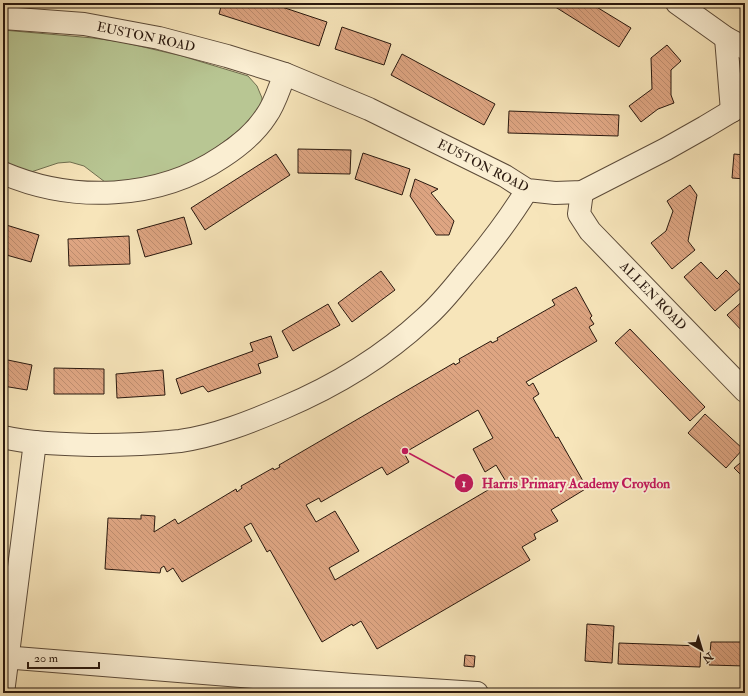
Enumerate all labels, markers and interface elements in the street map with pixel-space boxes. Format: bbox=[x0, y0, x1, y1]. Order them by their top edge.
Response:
street label: EUSTON ROAD bbox=[95, 19, 197, 55]
street label: EUSTON ROAD bbox=[435, 136, 531, 196]
street label: ALLEN ROAD bbox=[616, 258, 690, 334]
callout: Harris Primary Academy Croydon bbox=[454, 470, 678, 496]
text: Harris Primary Academy Croydon bbox=[482, 475, 671, 493]
text: 1 bbox=[462, 476, 466, 491]
north arrow bbox=[682, 630, 722, 670]
scale bar bbox=[28, 644, 99, 670]
text: N bbox=[699, 649, 717, 666]
text: 20 m bbox=[34, 651, 59, 666]

